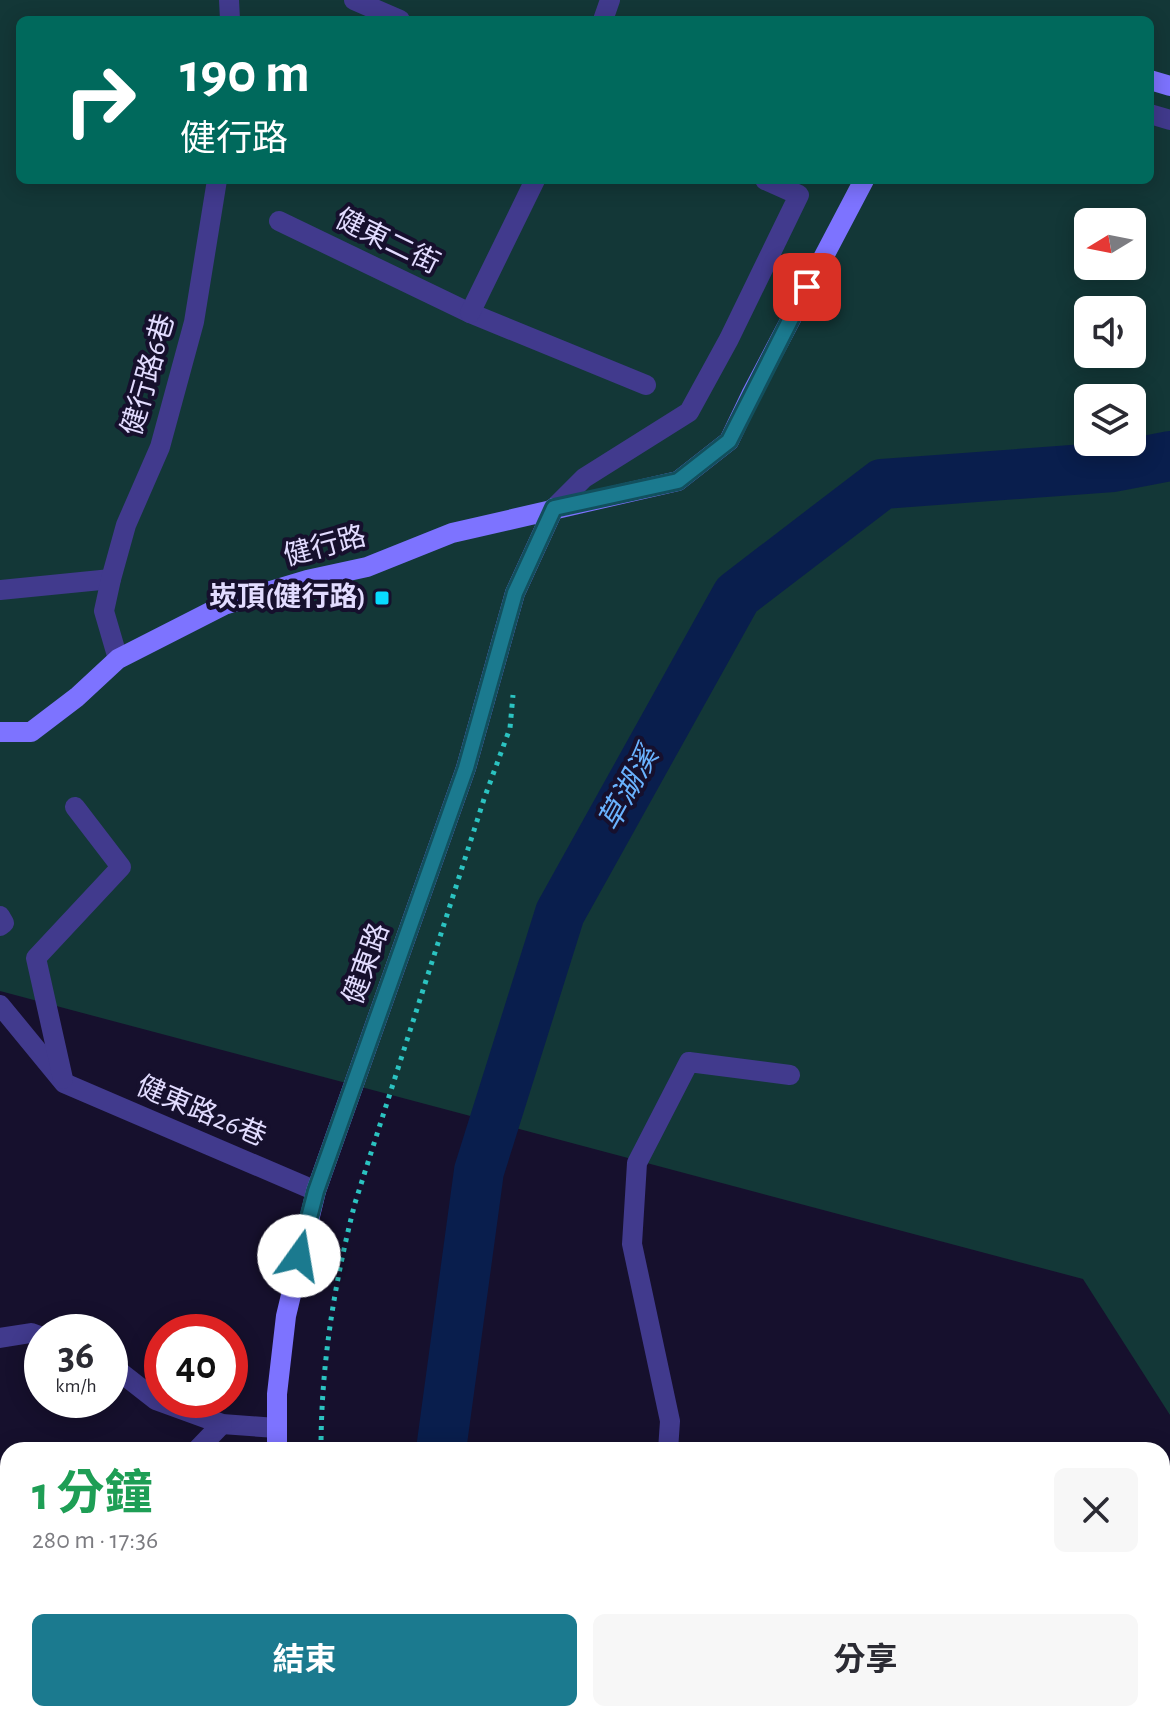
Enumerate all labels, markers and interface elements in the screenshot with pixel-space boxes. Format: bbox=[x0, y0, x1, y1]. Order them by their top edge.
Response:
text: 190 m bbox=[180, 46, 310, 102]
icon: right bbox=[48, 48, 152, 152]
text: 健行路 bbox=[180, 121, 288, 157]
street label: 健東二街 bbox=[331, 203, 444, 279]
north arrow bbox=[1074, 208, 1146, 280]
map controls bbox=[1074, 208, 1146, 456]
pin bbox=[773, 253, 841, 321]
icon: arrive bbox=[785, 265, 829, 309]
button: sound bbox=[1074, 296, 1146, 368]
street label: 健行路6巷 bbox=[116, 310, 180, 439]
button: layers bbox=[1074, 384, 1146, 456]
street label: 健行路 bbox=[280, 521, 369, 571]
place label: 崁頂(健行路) bbox=[209, 582, 366, 612]
marker: 崁頂(健行路) bbox=[373, 589, 391, 607]
water label: 草湖溪 bbox=[592, 738, 666, 836]
street label: 健東路 bbox=[338, 919, 395, 1008]
street label: 健東路26巷 bbox=[132, 1070, 271, 1152]
position arrow bbox=[257, 1214, 341, 1298]
speed limit sign: 40 bbox=[144, 1314, 248, 1418]
text: 36 bbox=[58, 1336, 94, 1376]
text: km/h bbox=[55, 1376, 97, 1396]
button: close bbox=[1054, 1468, 1138, 1552]
text: 1 分鐘 bbox=[32, 1471, 153, 1519]
text: 280 m · 17:36 bbox=[32, 1527, 158, 1553]
button: 結束 bbox=[32, 1614, 577, 1706]
button: 分享 bbox=[593, 1614, 1138, 1706]

